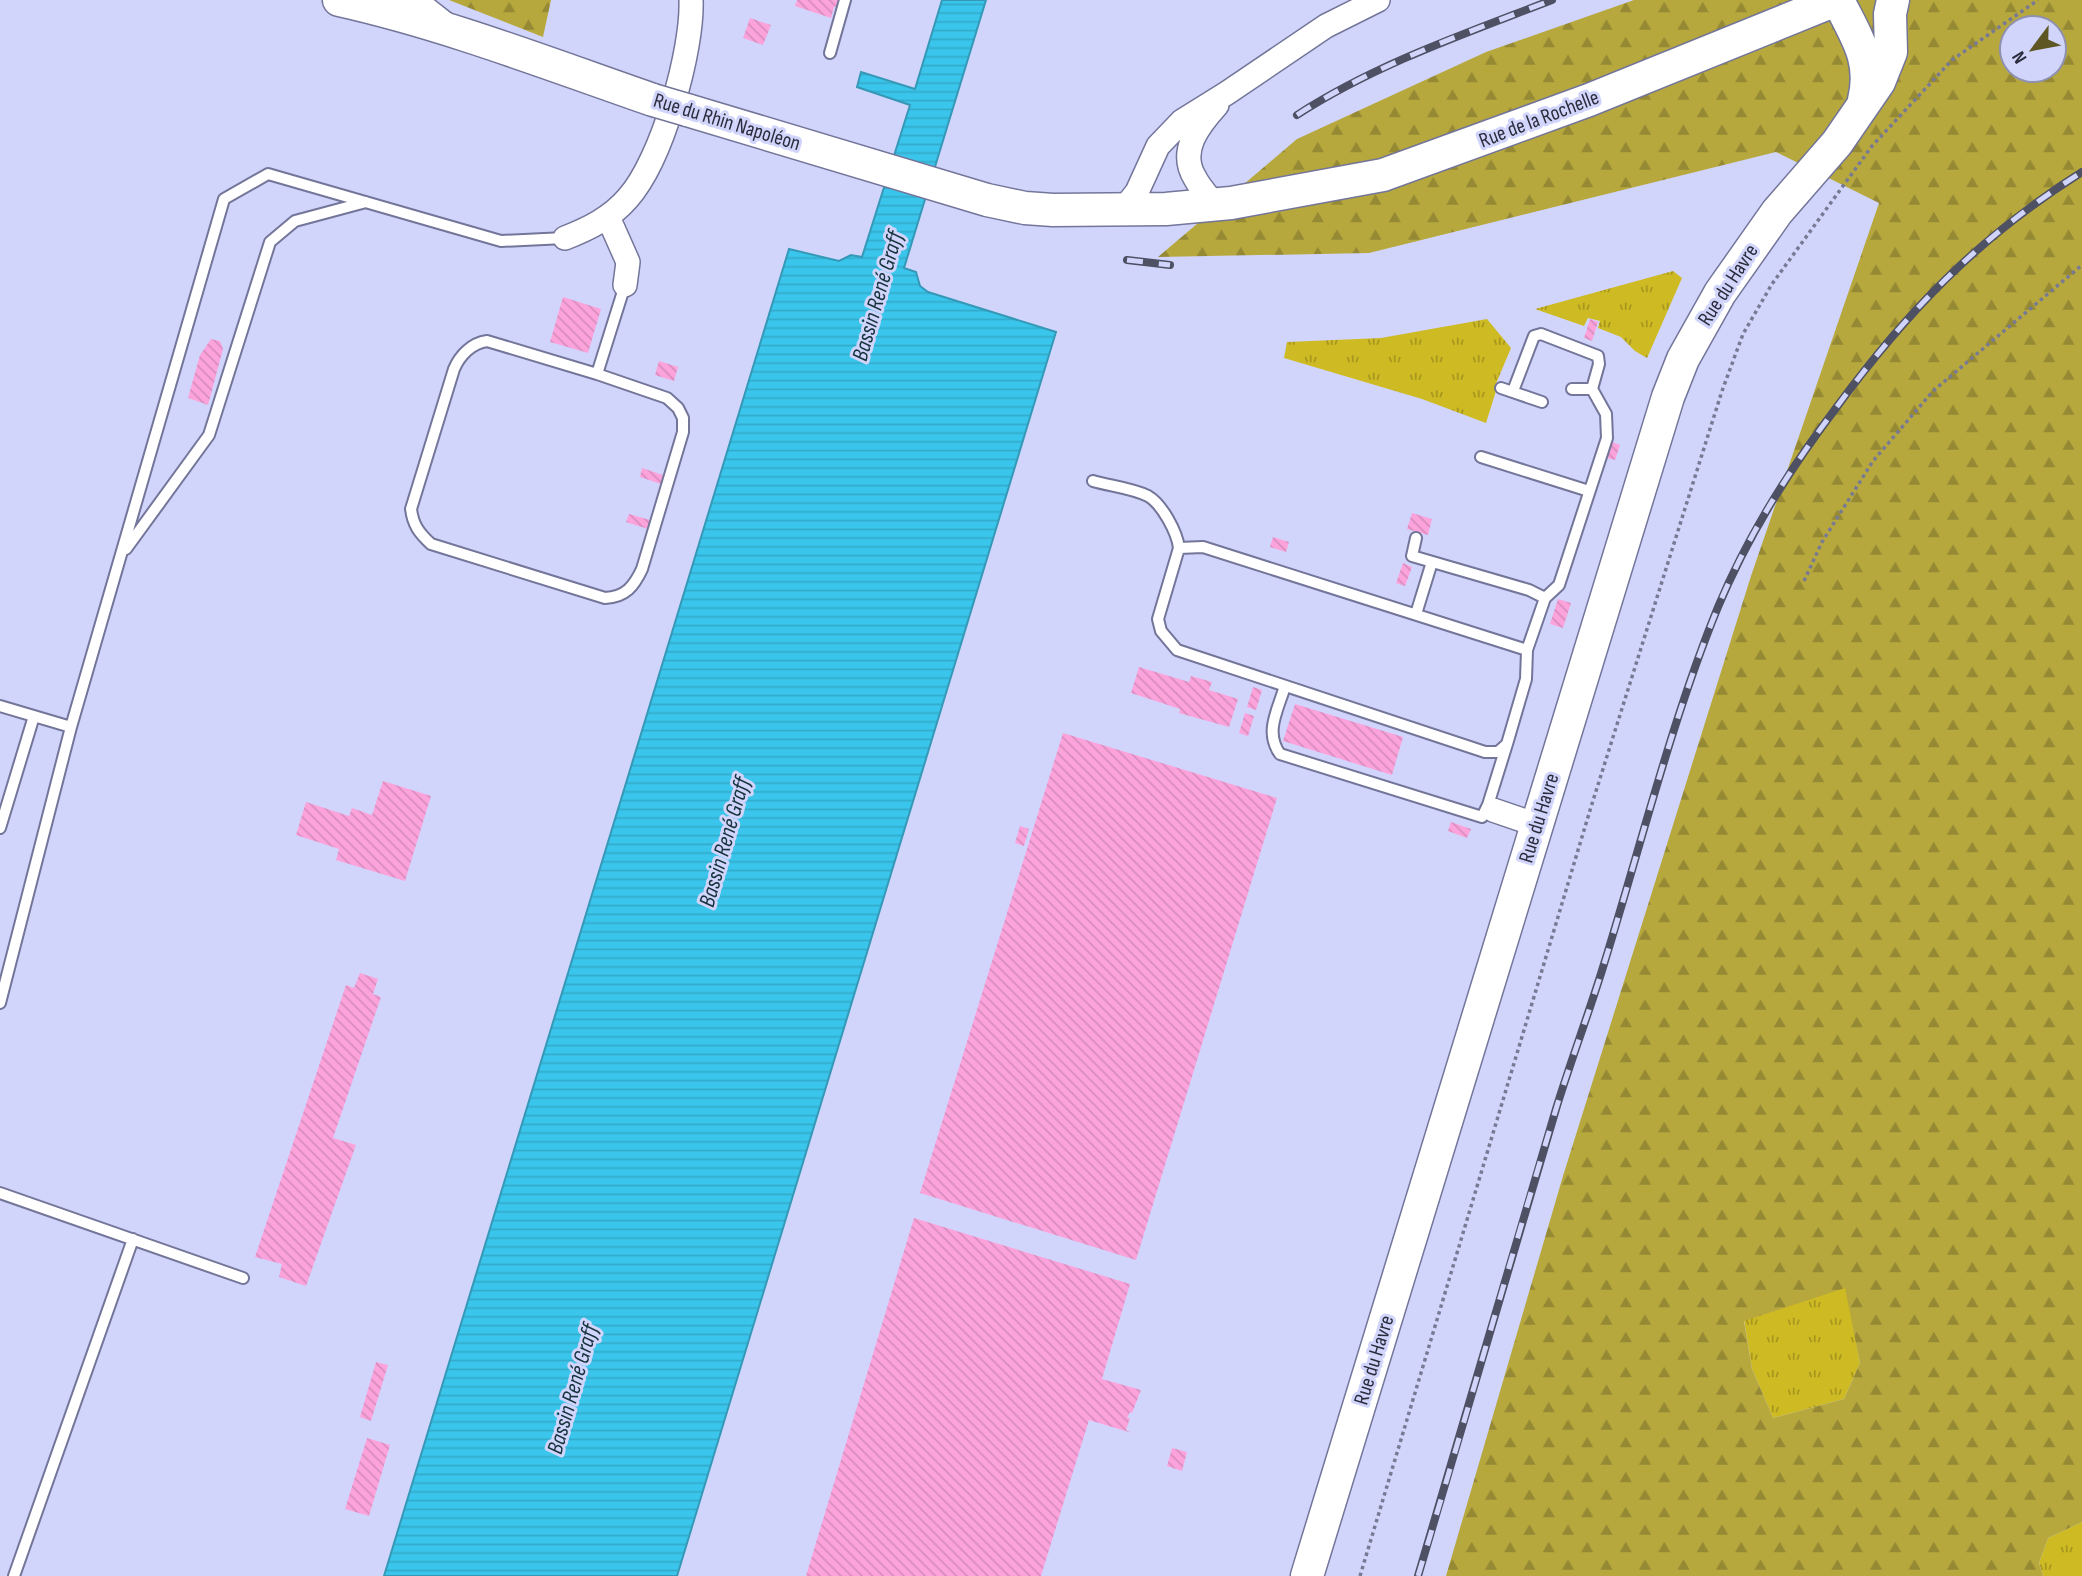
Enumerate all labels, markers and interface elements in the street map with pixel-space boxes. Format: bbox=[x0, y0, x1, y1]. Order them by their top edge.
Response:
north arrow bbox=[1998, 14, 2068, 84]
text: N bbox=[2007, 47, 2032, 68]
street label: Rue de la Rochelle bbox=[1476, 85, 1602, 153]
street label: Rue du Rhin Napoléon bbox=[651, 88, 803, 156]
water label: Bassin René Graff bbox=[846, 226, 910, 364]
street label: Rue du Havre bbox=[1692, 240, 1764, 330]
street label: Rue du Havre bbox=[1514, 770, 1564, 866]
water label: Bassin René Graff bbox=[693, 772, 757, 910]
street label: Rue du Havre bbox=[1349, 1312, 1399, 1408]
water label: Bassin René Graff bbox=[541, 1319, 605, 1457]

